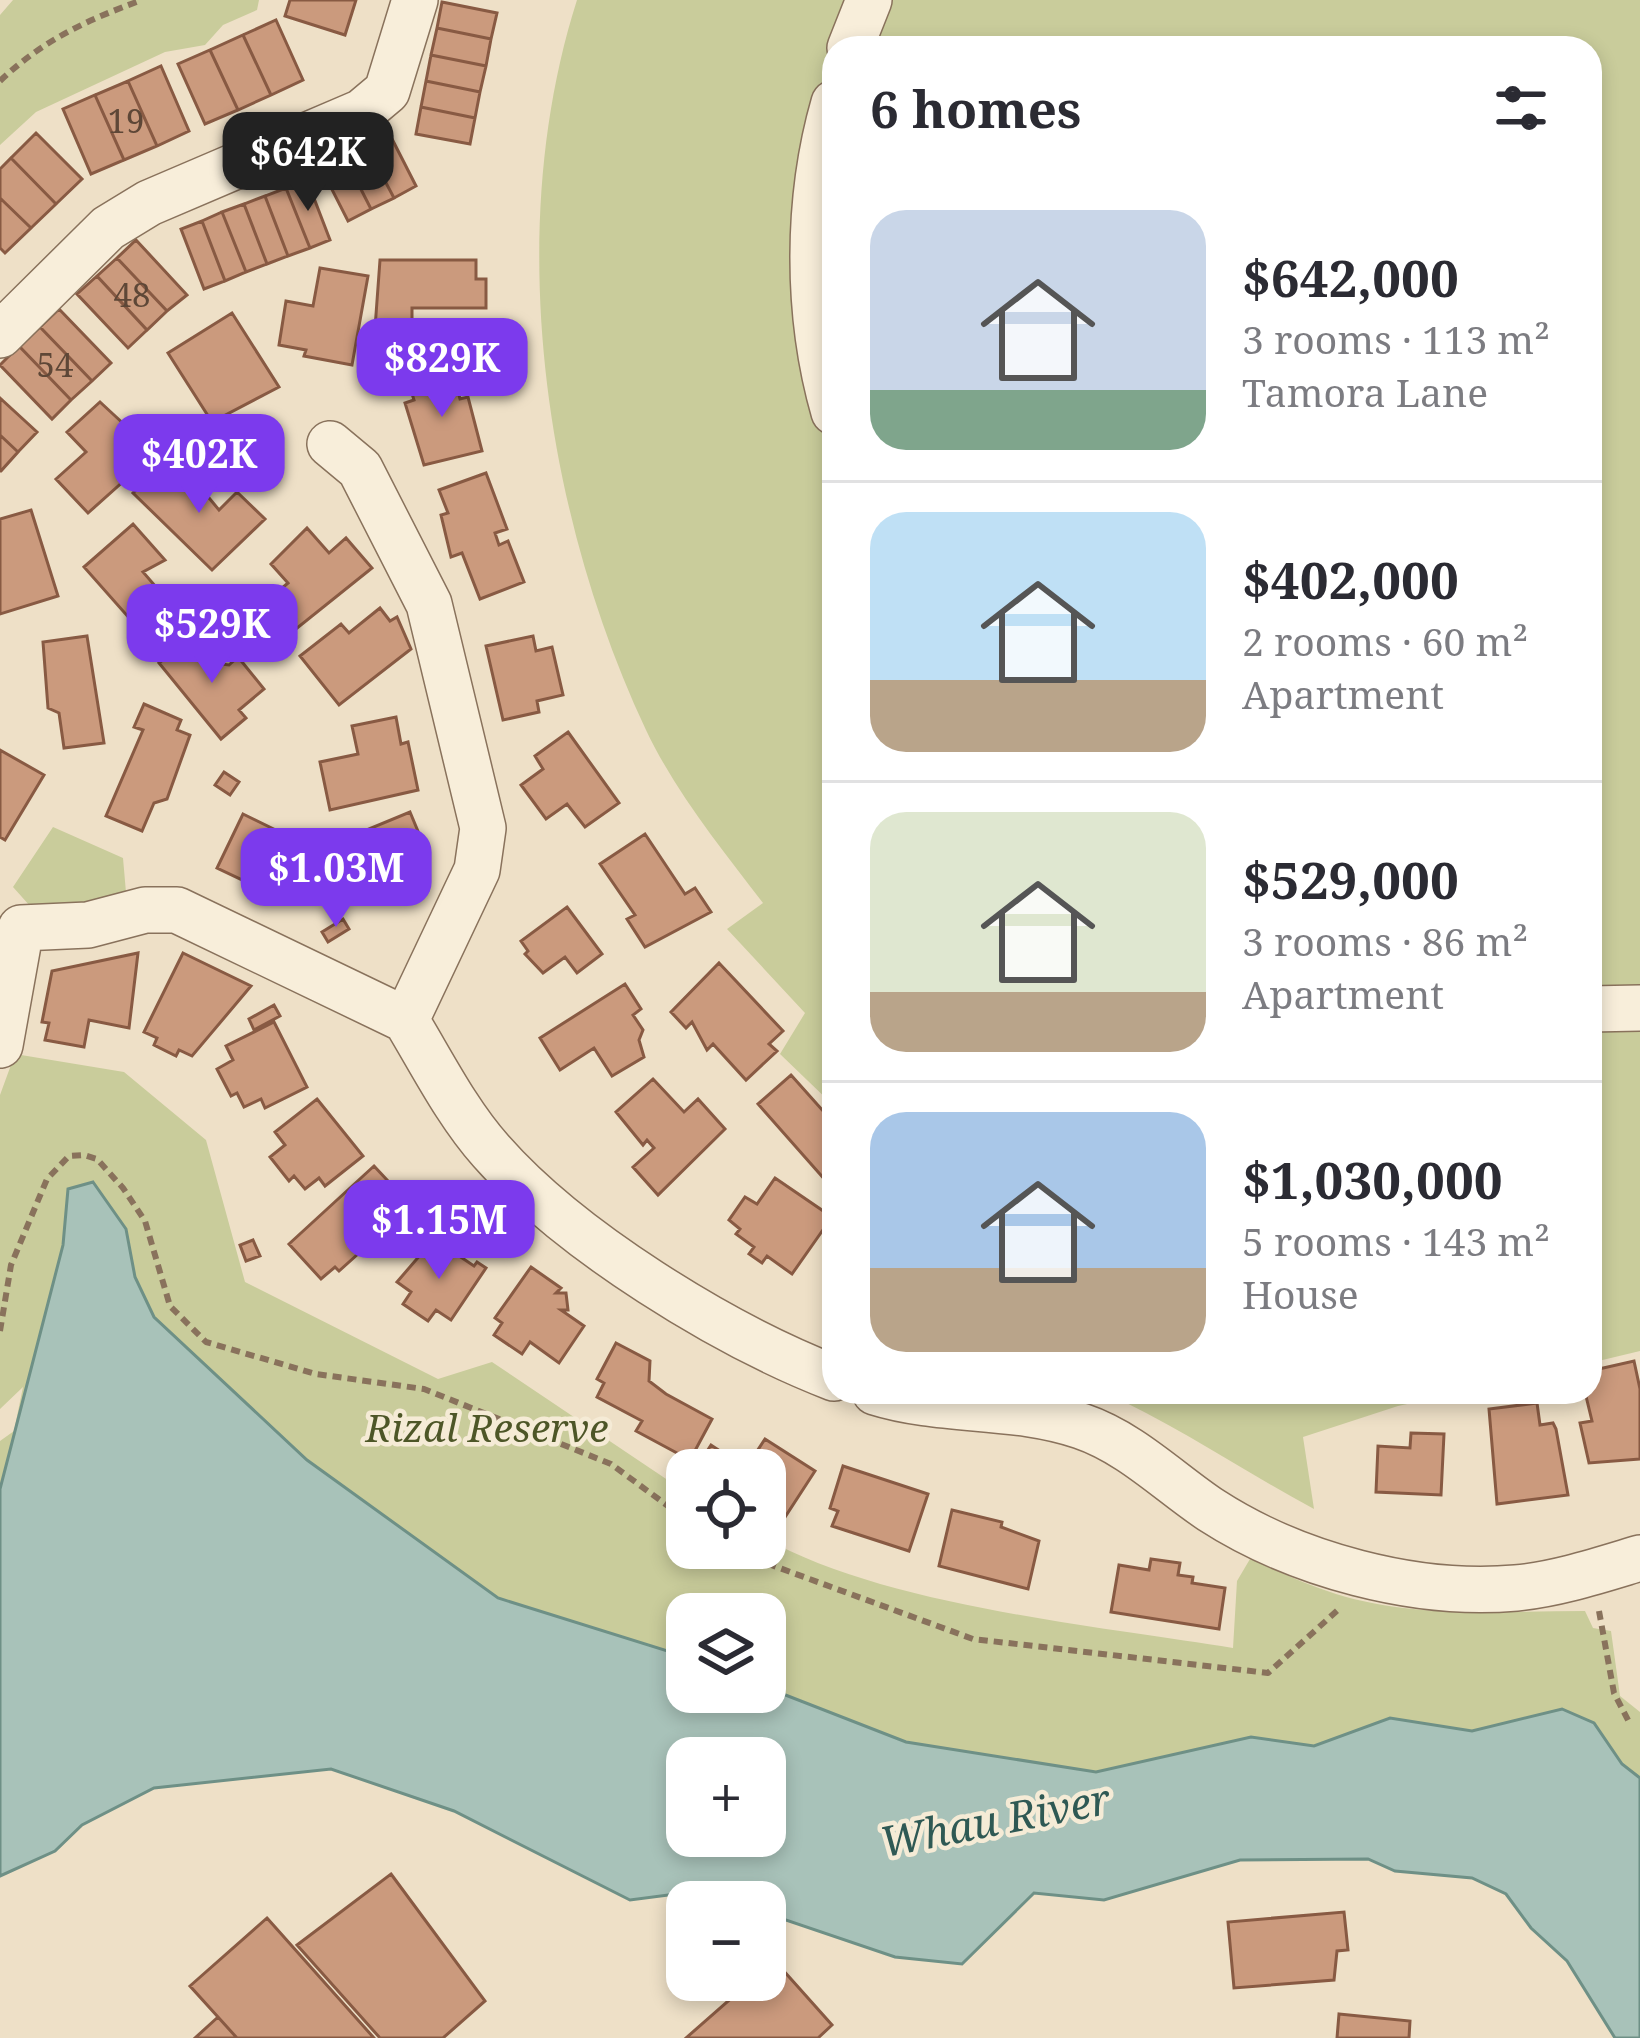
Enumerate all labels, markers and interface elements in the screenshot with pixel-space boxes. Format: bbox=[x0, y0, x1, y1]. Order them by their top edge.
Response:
text: 6 homes bbox=[870, 73, 1081, 143]
icon: filters bbox=[1488, 75, 1554, 141]
house number: 19 bbox=[108, 98, 144, 143]
pin: $642K bbox=[224, 112, 392, 214]
text: $642K bbox=[250, 124, 366, 177]
text: $642,000 bbox=[1242, 242, 1459, 312]
icon: home bbox=[966, 258, 1110, 402]
house number: 48 bbox=[114, 272, 150, 317]
text: 3 rooms · 113 m² bbox=[1242, 312, 1550, 365]
pin: $829K bbox=[358, 318, 526, 420]
text: $829K bbox=[384, 330, 500, 383]
house number: 54 bbox=[37, 342, 73, 387]
text: Tamora Lane bbox=[1242, 365, 1488, 418]
pin: $402K bbox=[115, 414, 283, 516]
text: $402K bbox=[141, 426, 257, 479]
text: $402,000 bbox=[1242, 544, 1459, 614]
icon: home bbox=[966, 560, 1110, 704]
pin: $529K bbox=[128, 584, 296, 686]
text: $529K bbox=[154, 596, 270, 649]
text: 2 rooms · 60 m² bbox=[1242, 614, 1528, 667]
text: Apartment bbox=[1242, 667, 1444, 720]
pin: $1.03M bbox=[238, 828, 434, 930]
text: $1.03M bbox=[268, 840, 404, 893]
text: $529,000 bbox=[1242, 844, 1459, 914]
icon: home bbox=[966, 860, 1110, 1004]
text: 3 rooms · 86 m² bbox=[1242, 914, 1528, 967]
text: Apartment bbox=[1242, 967, 1444, 1020]
text: $1,030,000 bbox=[1242, 1144, 1503, 1214]
icon: home bbox=[966, 1160, 1110, 1304]
pin: $1.15M bbox=[341, 1180, 537, 1282]
text: $1.15M bbox=[371, 1192, 507, 1245]
text: 5 rooms · 143 m² bbox=[1242, 1214, 1550, 1267]
text: House bbox=[1242, 1267, 1359, 1320]
park label: Rizal Reserve bbox=[364, 1400, 609, 1453]
map controls bbox=[666, 1449, 786, 2001]
button: locate bbox=[666, 1449, 786, 1569]
button: layers bbox=[666, 1593, 786, 1713]
button: + bbox=[666, 1737, 786, 1857]
water label: Whau River bbox=[875, 1769, 1115, 1869]
button: − bbox=[666, 1881, 786, 2001]

